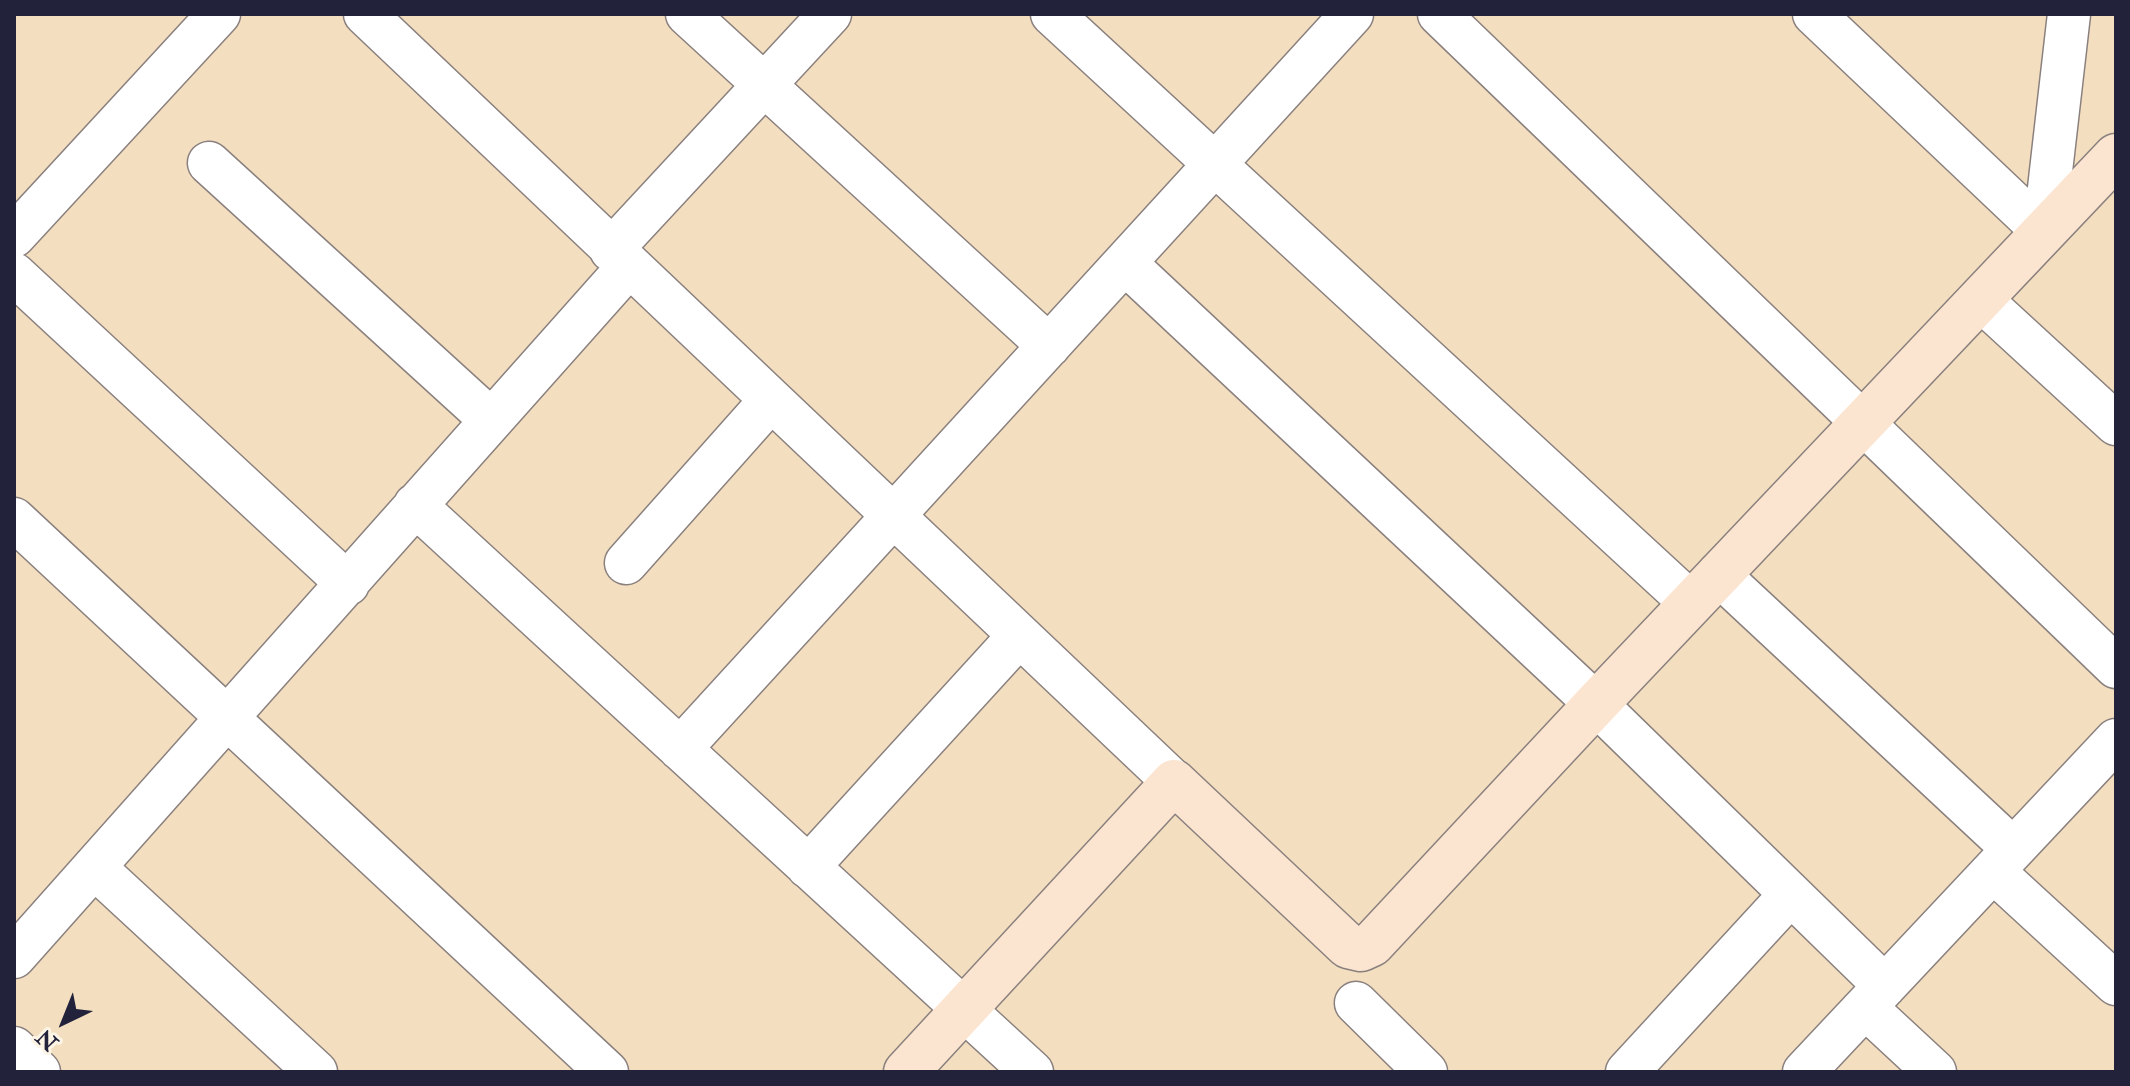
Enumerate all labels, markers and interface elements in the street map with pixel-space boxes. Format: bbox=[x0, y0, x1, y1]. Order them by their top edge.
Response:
north arrow bbox=[24, 982, 104, 1062]
text: N bbox=[31, 1023, 64, 1057]

